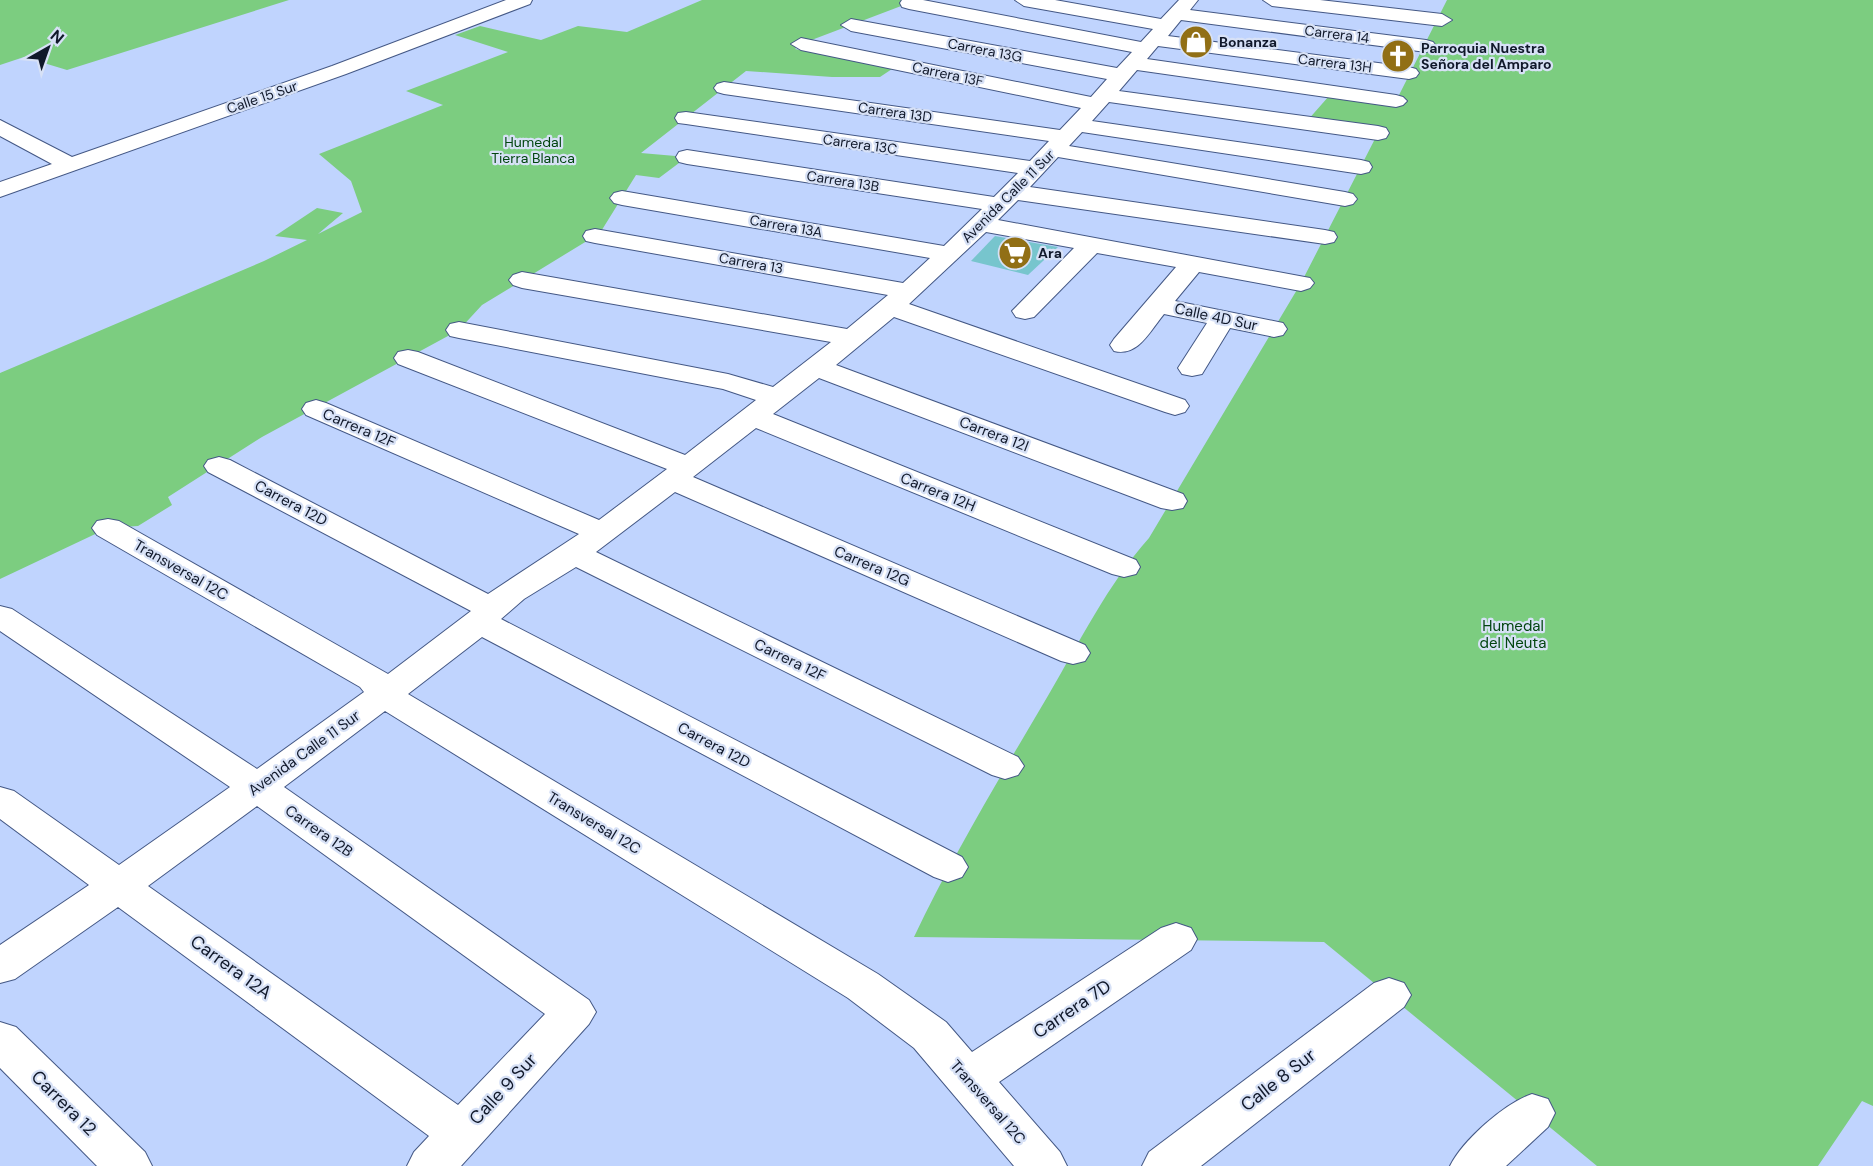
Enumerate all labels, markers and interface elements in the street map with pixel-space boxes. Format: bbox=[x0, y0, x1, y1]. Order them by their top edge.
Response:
north arrow bbox=[18, 18, 78, 78]
street label: Carrera 14 bbox=[1304, 21, 1371, 47]
shop icon: Bonanza bbox=[1178, 24, 1214, 60]
text: N bbox=[46, 25, 69, 49]
place label: Bonanza bbox=[1219, 33, 1277, 51]
street label: Carrera 13G bbox=[946, 34, 1024, 66]
church icon: Parroquia Nuestra Señora del Amparo bbox=[1380, 38, 1416, 74]
place label: Parroquia Nuestra Señora del Amparo bbox=[1421, 39, 1552, 73]
street label: Carrera 13H bbox=[1297, 50, 1373, 76]
street label: Carrera 13F bbox=[911, 58, 986, 90]
street label: Calle 15 Sur bbox=[224, 77, 300, 117]
street label: Carrera 13D bbox=[857, 98, 933, 126]
street label: Carrera 13C bbox=[822, 130, 898, 158]
park label: Humedal Tierra Blanca bbox=[491, 133, 575, 167]
street label: Avenida Calle 11 Sur bbox=[958, 146, 1058, 246]
street label: Carrera 13B bbox=[805, 166, 881, 196]
street label: Carrera 13A bbox=[748, 211, 824, 241]
supermarket icon: Ara bbox=[997, 235, 1033, 271]
place label: Ara bbox=[1038, 244, 1062, 262]
street label: Carrera 13 bbox=[717, 249, 785, 277]
street label: Calle 4D Sur bbox=[1173, 298, 1260, 336]
street label: Carrera 12F bbox=[320, 404, 398, 452]
street label: Carrera 12I bbox=[956, 412, 1032, 456]
street label: Carrera 12H bbox=[897, 468, 979, 516]
street label: Carrera 12D bbox=[251, 475, 331, 531]
street label: Transversal 12C bbox=[130, 535, 232, 605]
street label: Carrera 12G bbox=[831, 541, 913, 591]
park label: Humedal del Neuta bbox=[1480, 616, 1546, 653]
street label: Carrera 12F bbox=[751, 634, 829, 686]
street label: Avenida Calle 11 Sur bbox=[244, 705, 364, 800]
street label: Carrera 12D bbox=[674, 717, 754, 773]
street label: Transversal 12C bbox=[544, 787, 645, 859]
street label: Carrera 12B bbox=[281, 800, 357, 862]
street label: Carrera 12A bbox=[185, 929, 277, 1005]
street label: Carrera 7D bbox=[1028, 974, 1116, 1044]
street label: Calle 8 Sur bbox=[1236, 1043, 1321, 1117]
street label: Calle 9 Sur bbox=[464, 1048, 542, 1130]
street label: Transversal 12C bbox=[946, 1056, 1030, 1149]
street label: Carrera 12 bbox=[26, 1065, 102, 1141]

